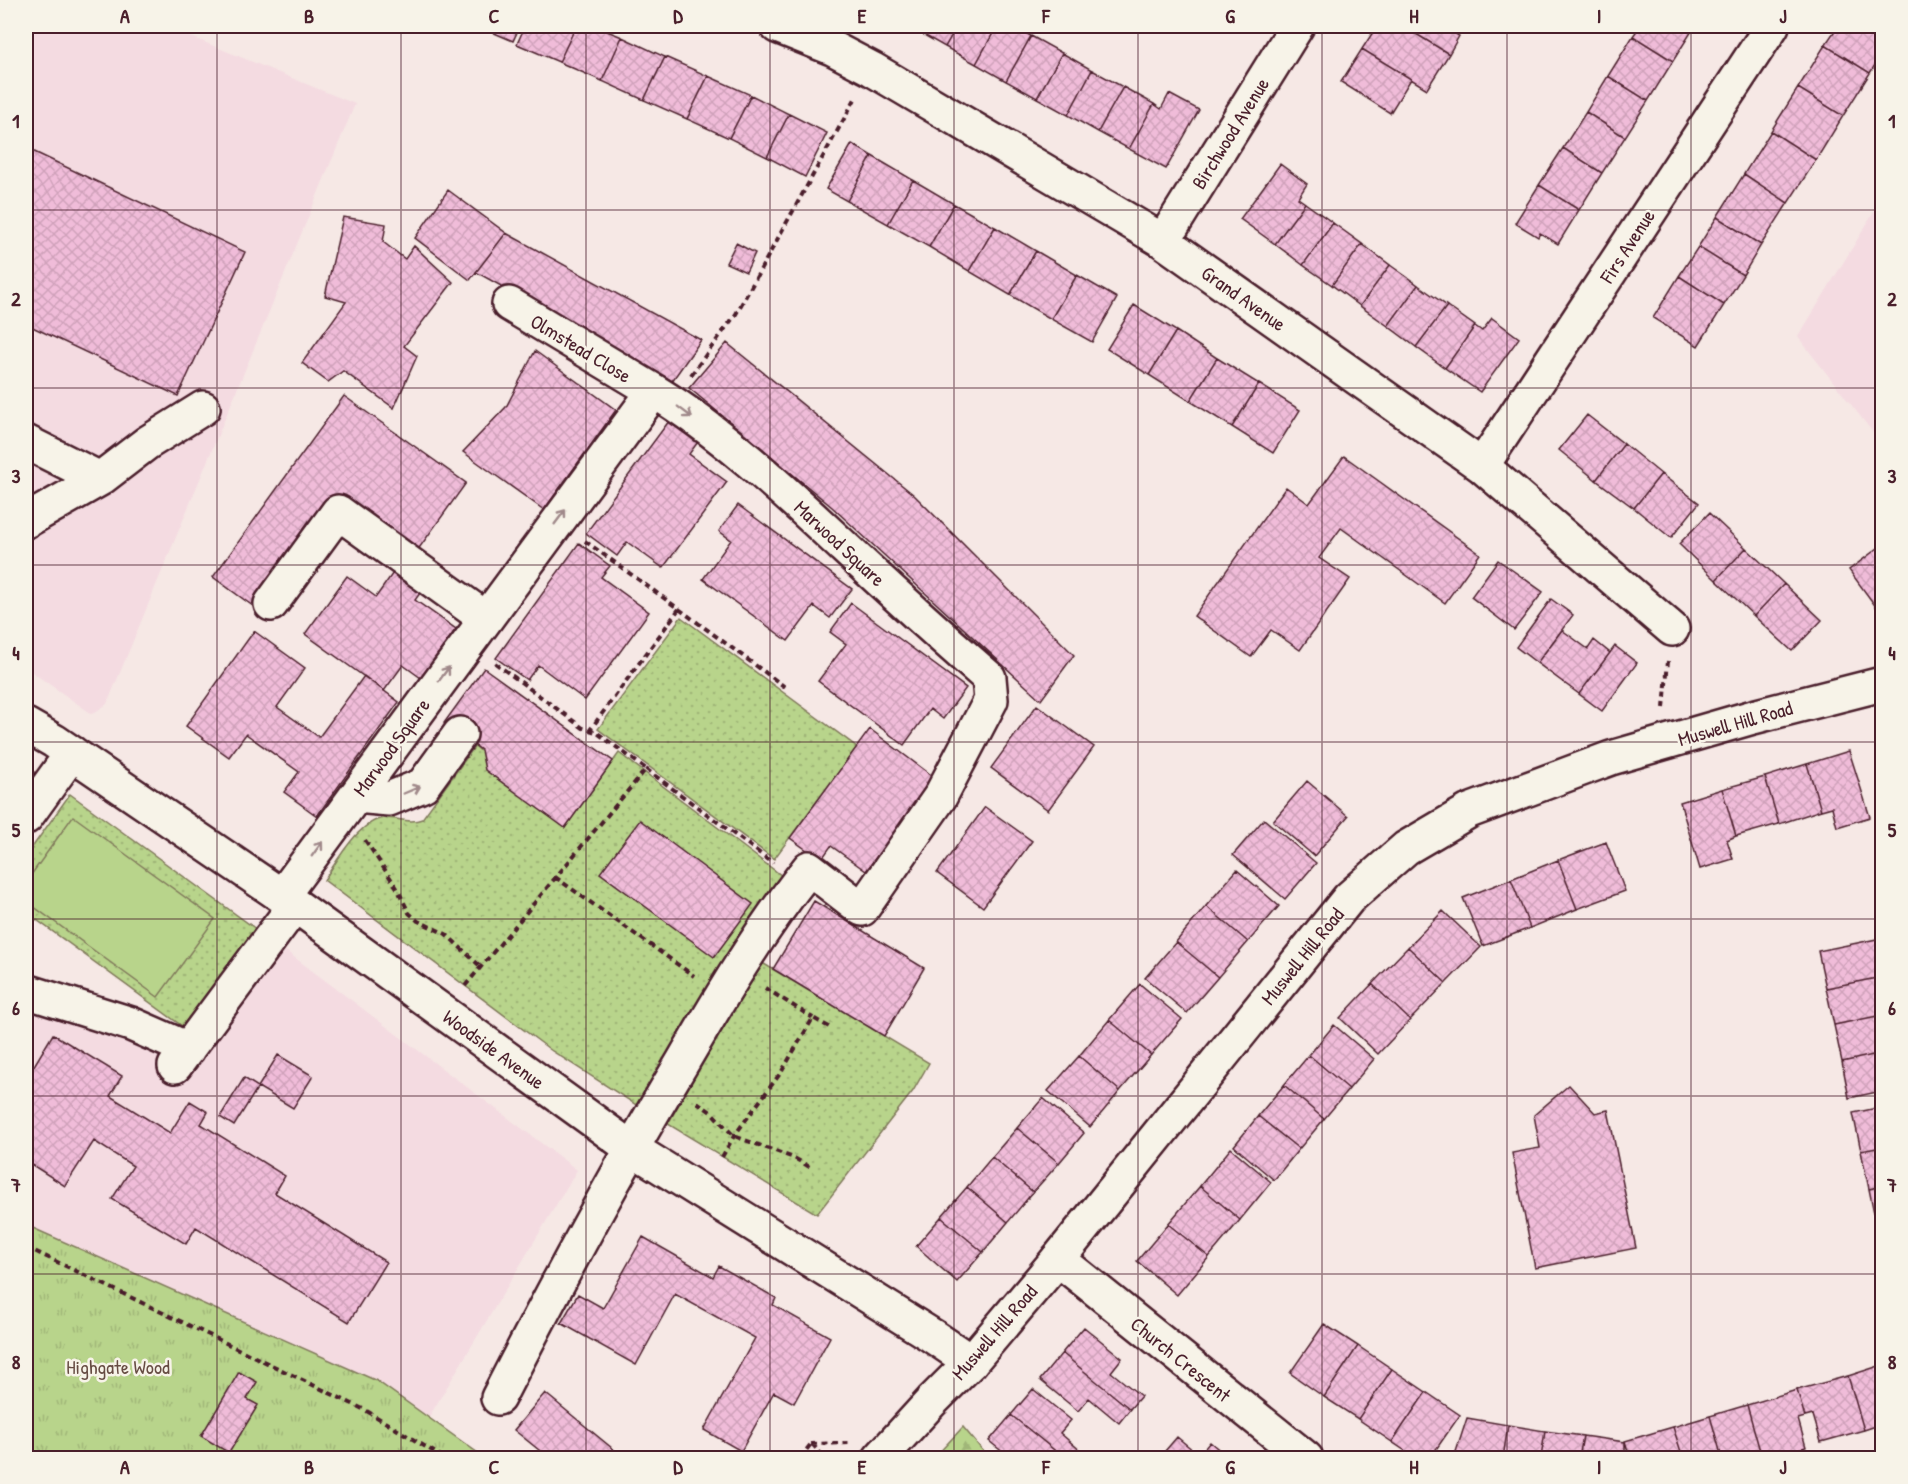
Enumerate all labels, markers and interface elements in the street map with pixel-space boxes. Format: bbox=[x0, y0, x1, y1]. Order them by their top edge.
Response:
text: A bbox=[120, 2, 130, 29]
text: B bbox=[304, 2, 314, 29]
text: C bbox=[489, 2, 500, 29]
text: D bbox=[673, 2, 683, 29]
text: E bbox=[858, 2, 867, 29]
text: F bbox=[1041, 2, 1051, 29]
text: G bbox=[1225, 2, 1235, 29]
text: H bbox=[1409, 2, 1419, 29]
text: I bbox=[1597, 2, 1601, 29]
text: J bbox=[1779, 2, 1787, 29]
street label: Birchwood Avenue bbox=[1185, 72, 1275, 194]
text: 1 bbox=[12, 107, 20, 134]
text: 1 bbox=[1888, 107, 1896, 134]
street label: Firs Avenue bbox=[1593, 204, 1661, 289]
street label: Grand Avenue bbox=[1196, 259, 1292, 337]
text: 2 bbox=[11, 285, 21, 312]
text: 2 bbox=[1887, 285, 1897, 312]
street label: Olmstead Close bbox=[526, 307, 636, 389]
one-way arrow bbox=[677, 405, 693, 418]
text: 3 bbox=[12, 462, 21, 489]
text: 3 bbox=[1888, 462, 1897, 489]
street label: Marwood Square bbox=[789, 494, 891, 592]
one-way arrow bbox=[554, 510, 566, 526]
text: 4 bbox=[12, 639, 20, 666]
text: 4 bbox=[1888, 639, 1896, 666]
one-way arrow bbox=[438, 667, 450, 683]
street label: Marwood Square bbox=[346, 692, 436, 802]
street label: Muswell Hill Road bbox=[1675, 694, 1796, 752]
one-way arrow bbox=[403, 783, 421, 794]
text: 5 bbox=[12, 816, 21, 843]
text: 5 bbox=[1888, 816, 1897, 843]
one-way arrow bbox=[311, 841, 323, 857]
street label: Muswell Hill Road bbox=[1254, 902, 1350, 1010]
text: 6 bbox=[12, 994, 20, 1021]
text: 6 bbox=[1888, 994, 1896, 1021]
street label: Woodside Avenue bbox=[438, 1003, 550, 1095]
text: 7 bbox=[10, 1171, 21, 1198]
text: 7 bbox=[1886, 1171, 1897, 1198]
street label: Muswell Hill Road bbox=[945, 1279, 1043, 1385]
street label: Church Crescent bbox=[1125, 1310, 1238, 1409]
text: 8 bbox=[12, 1348, 21, 1375]
text: 8 bbox=[1888, 1348, 1897, 1375]
park label: Highgate Wood bbox=[66, 1353, 170, 1380]
text: A bbox=[120, 1453, 130, 1480]
text: B bbox=[304, 1453, 314, 1480]
text: C bbox=[489, 1453, 500, 1480]
text: D bbox=[673, 1453, 683, 1480]
text: E bbox=[858, 1453, 867, 1480]
text: F bbox=[1041, 1453, 1051, 1480]
text: G bbox=[1225, 1453, 1235, 1480]
text: H bbox=[1409, 1453, 1419, 1480]
text: I bbox=[1597, 1453, 1601, 1480]
text: J bbox=[1779, 1453, 1787, 1480]

